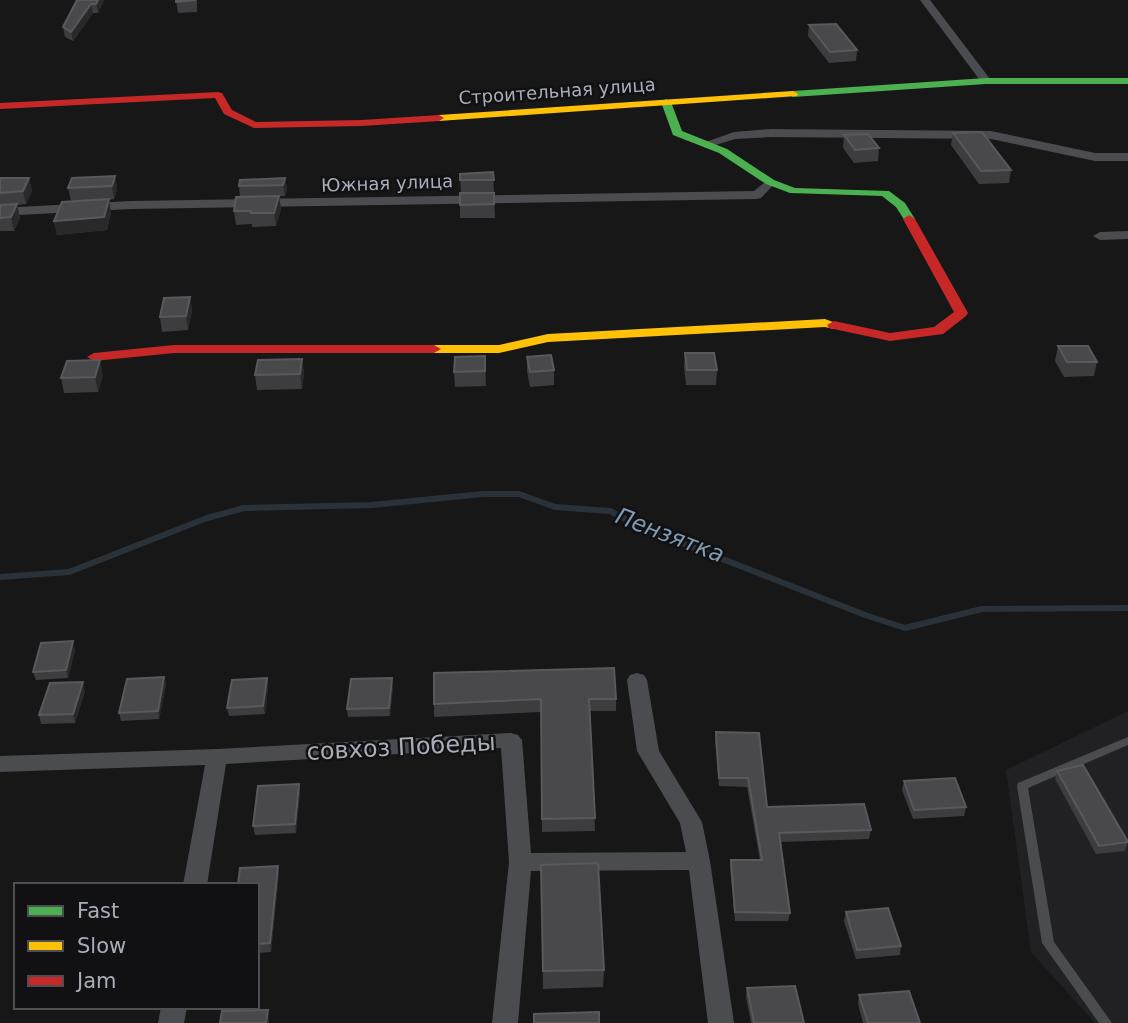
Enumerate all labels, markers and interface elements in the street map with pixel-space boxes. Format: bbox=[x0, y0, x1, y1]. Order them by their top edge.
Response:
street label: Строительная улица bbox=[458, 74, 656, 108]
street label: Южная улица bbox=[321, 170, 453, 196]
water label: Пензятка bbox=[612, 502, 728, 568]
street label: совхоз Победы bbox=[306, 728, 496, 766]
legend bbox=[14, 883, 259, 1009]
text: Fast bbox=[77, 899, 119, 923]
text: Slow bbox=[77, 934, 126, 958]
text: Jam bbox=[75, 969, 117, 993]

